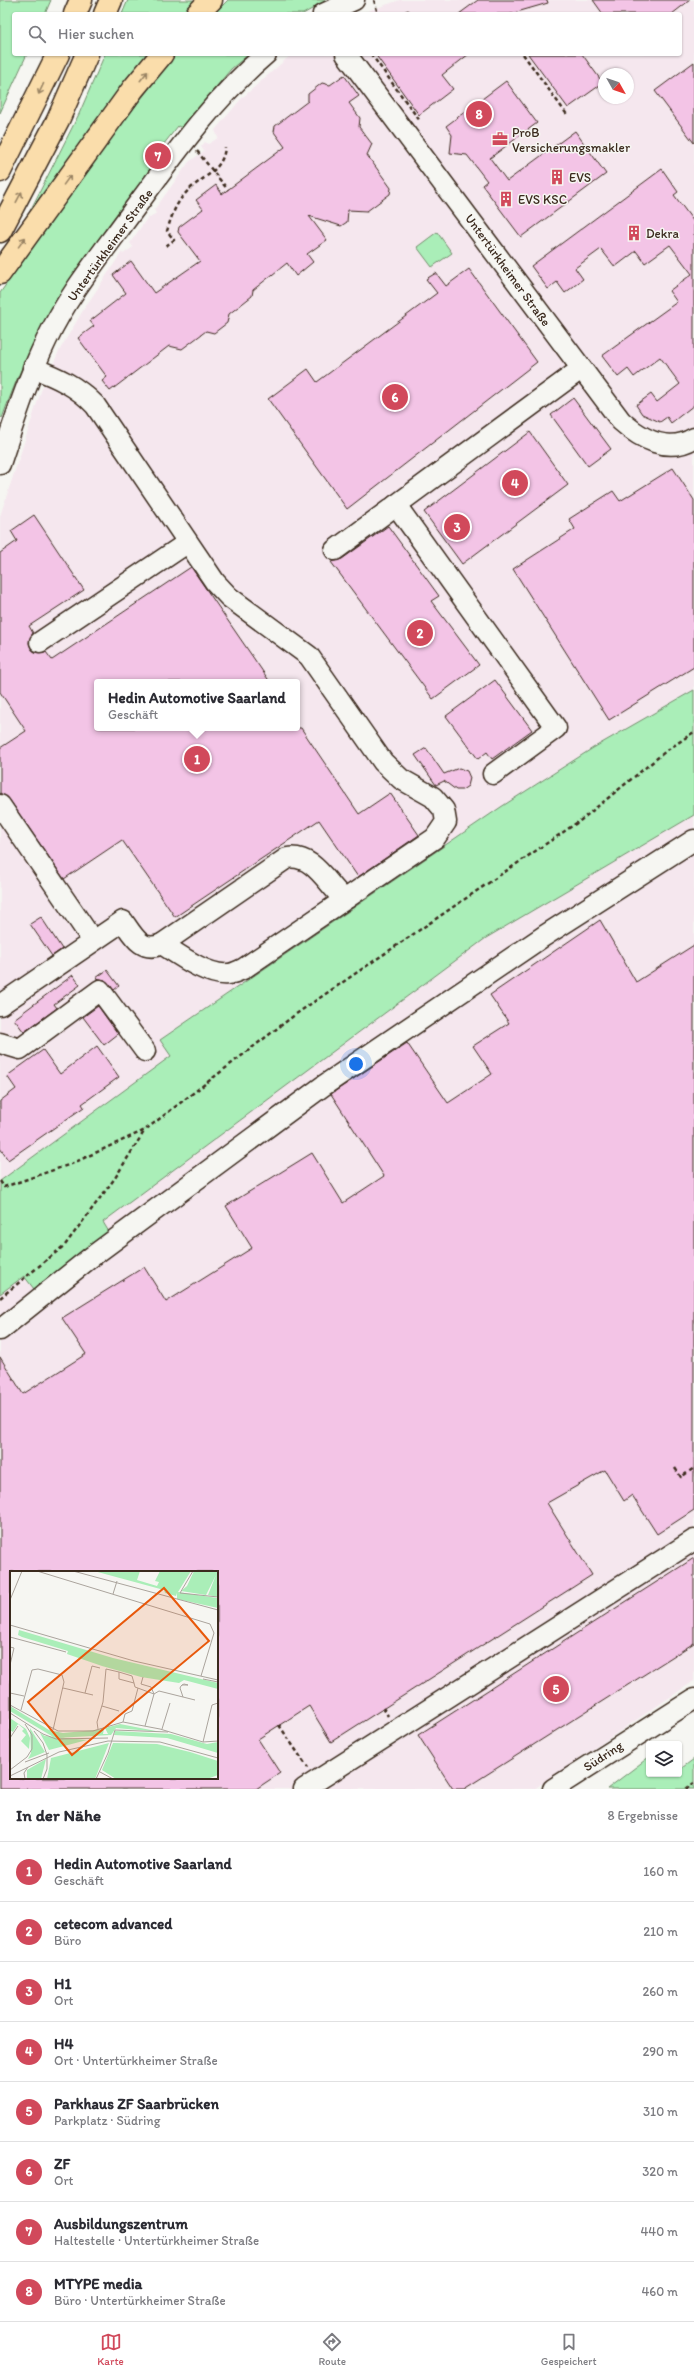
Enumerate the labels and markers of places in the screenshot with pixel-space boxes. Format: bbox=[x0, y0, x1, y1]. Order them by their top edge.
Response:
pin: 8 bbox=[466, 99, 492, 129]
place label: ProB Versicherungsmakler bbox=[512, 125, 631, 155]
office icon: ProB Versicherungsmakler bbox=[491, 130, 509, 148]
pin: 7 bbox=[145, 141, 171, 171]
building icon: EVS bbox=[548, 168, 566, 186]
place label: EVS bbox=[569, 170, 591, 185]
building icon: EVS KSC bbox=[497, 190, 515, 208]
place label: EVS KSC bbox=[518, 192, 567, 207]
building icon: Dekra bbox=[625, 224, 643, 242]
place label: Dekra bbox=[646, 226, 679, 241]
pin: 6 bbox=[382, 382, 408, 412]
pin: 4 bbox=[502, 468, 528, 498]
pin: 3 bbox=[444, 512, 470, 542]
pin: 2 bbox=[407, 618, 433, 648]
pin: 1 bbox=[184, 744, 210, 774]
pin: 5 bbox=[543, 1674, 569, 1704]

